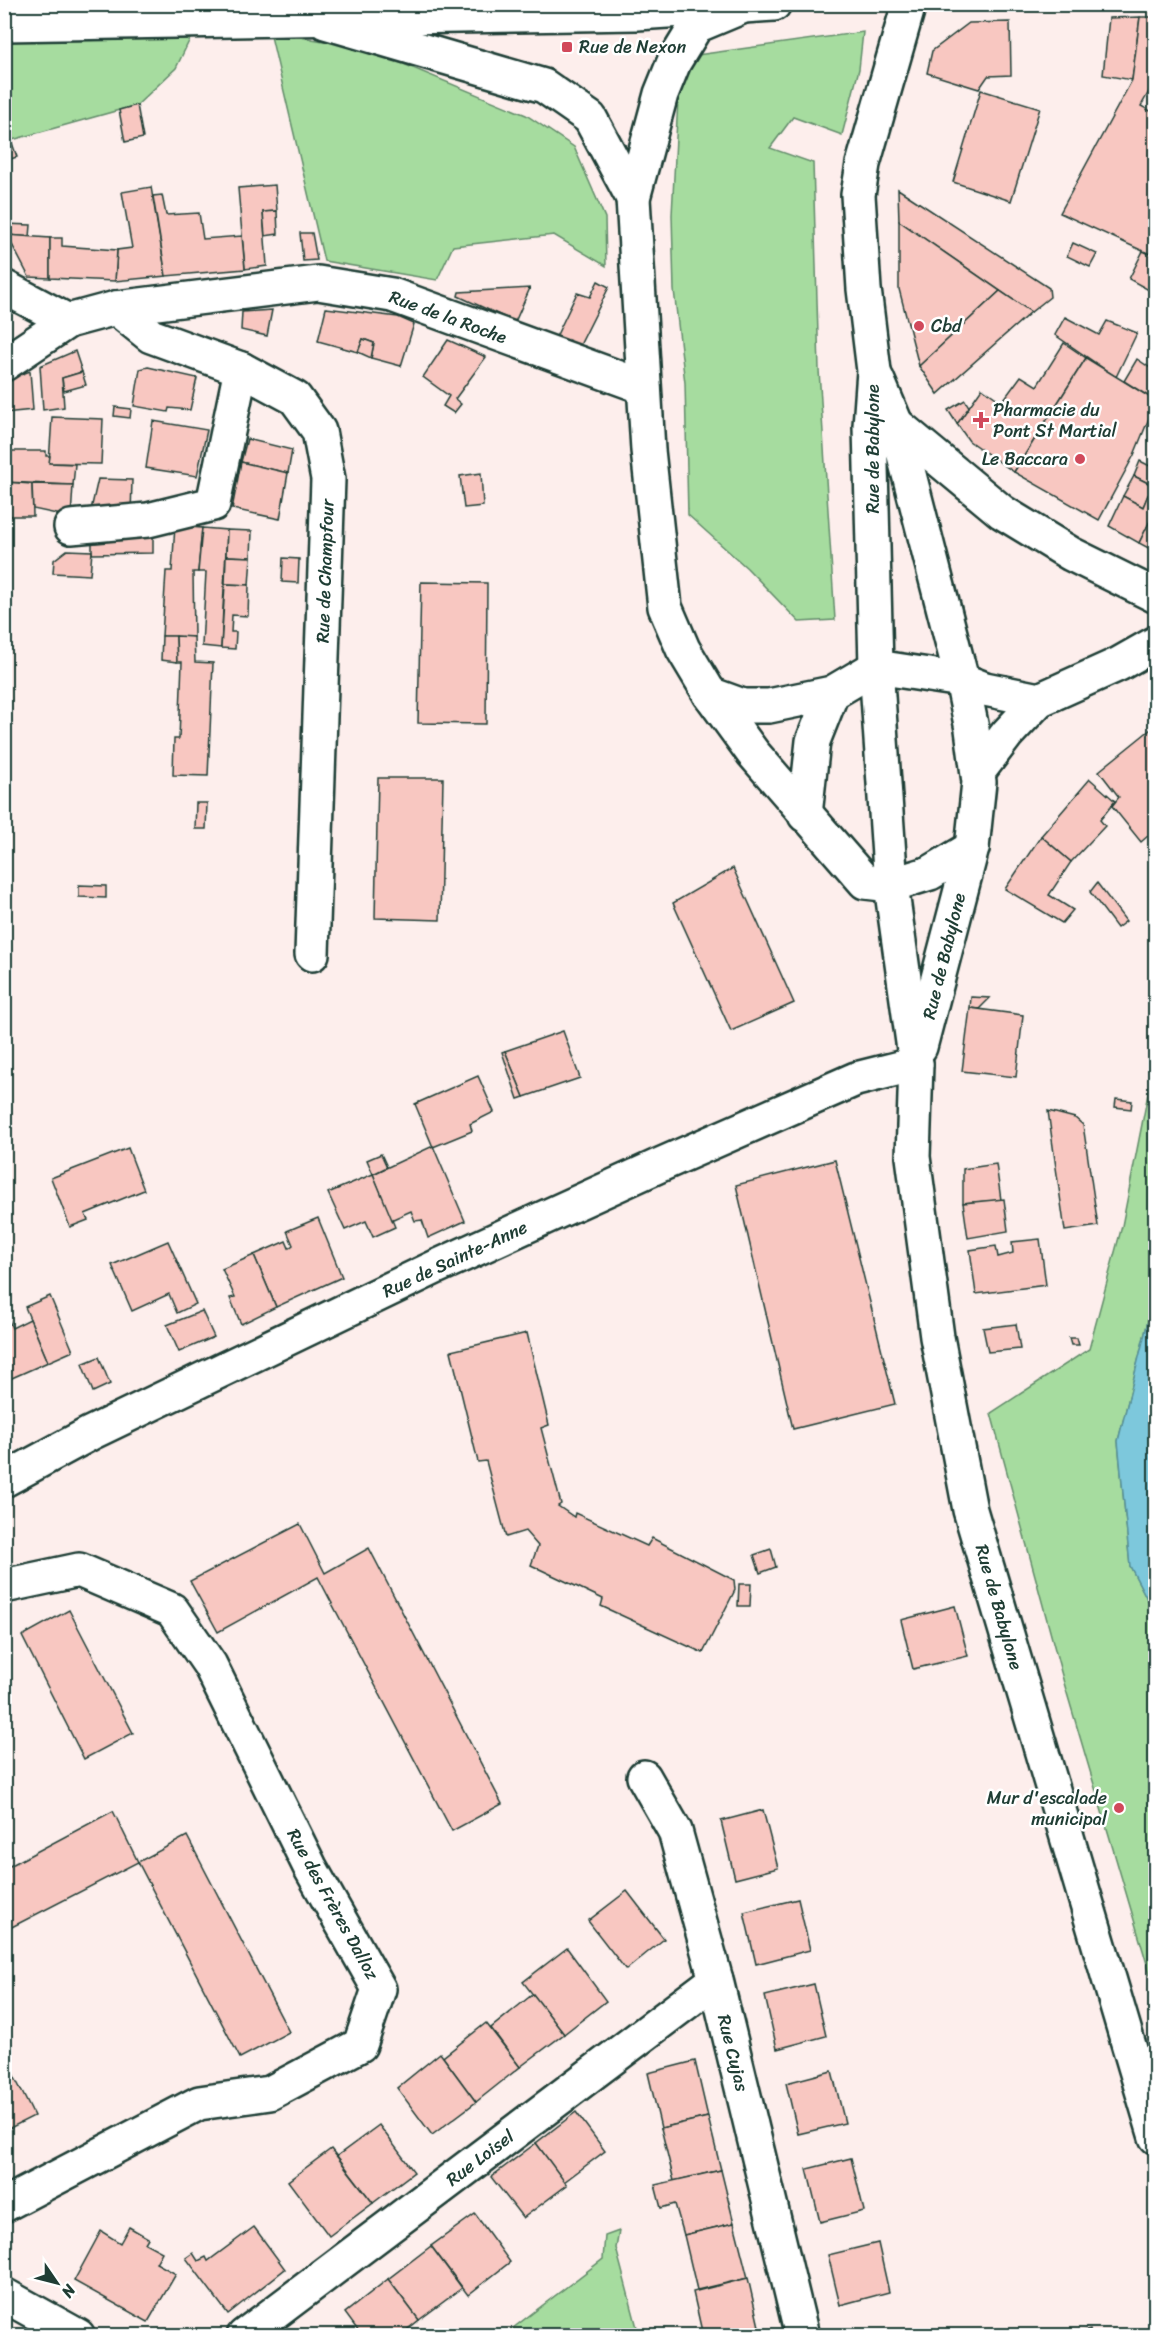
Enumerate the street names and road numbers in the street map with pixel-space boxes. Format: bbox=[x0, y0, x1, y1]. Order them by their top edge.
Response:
street label: Rue de la Roche bbox=[385, 281, 512, 353]
street label: Rue de Babylone bbox=[857, 384, 889, 514]
street label: Rue de Champfour bbox=[306, 497, 344, 644]
street label: Rue de Babylone bbox=[913, 889, 975, 1023]
street label: Rue de Sainte-Anne bbox=[377, 1211, 533, 1307]
street label: Rue de Babylone bbox=[966, 1540, 1032, 1674]
street label: Rue des Frères Dalloz bbox=[278, 1822, 388, 1986]
street label: Rue Cujas bbox=[708, 2011, 758, 2096]
street label: Rue Loisel bbox=[439, 2121, 522, 2195]

